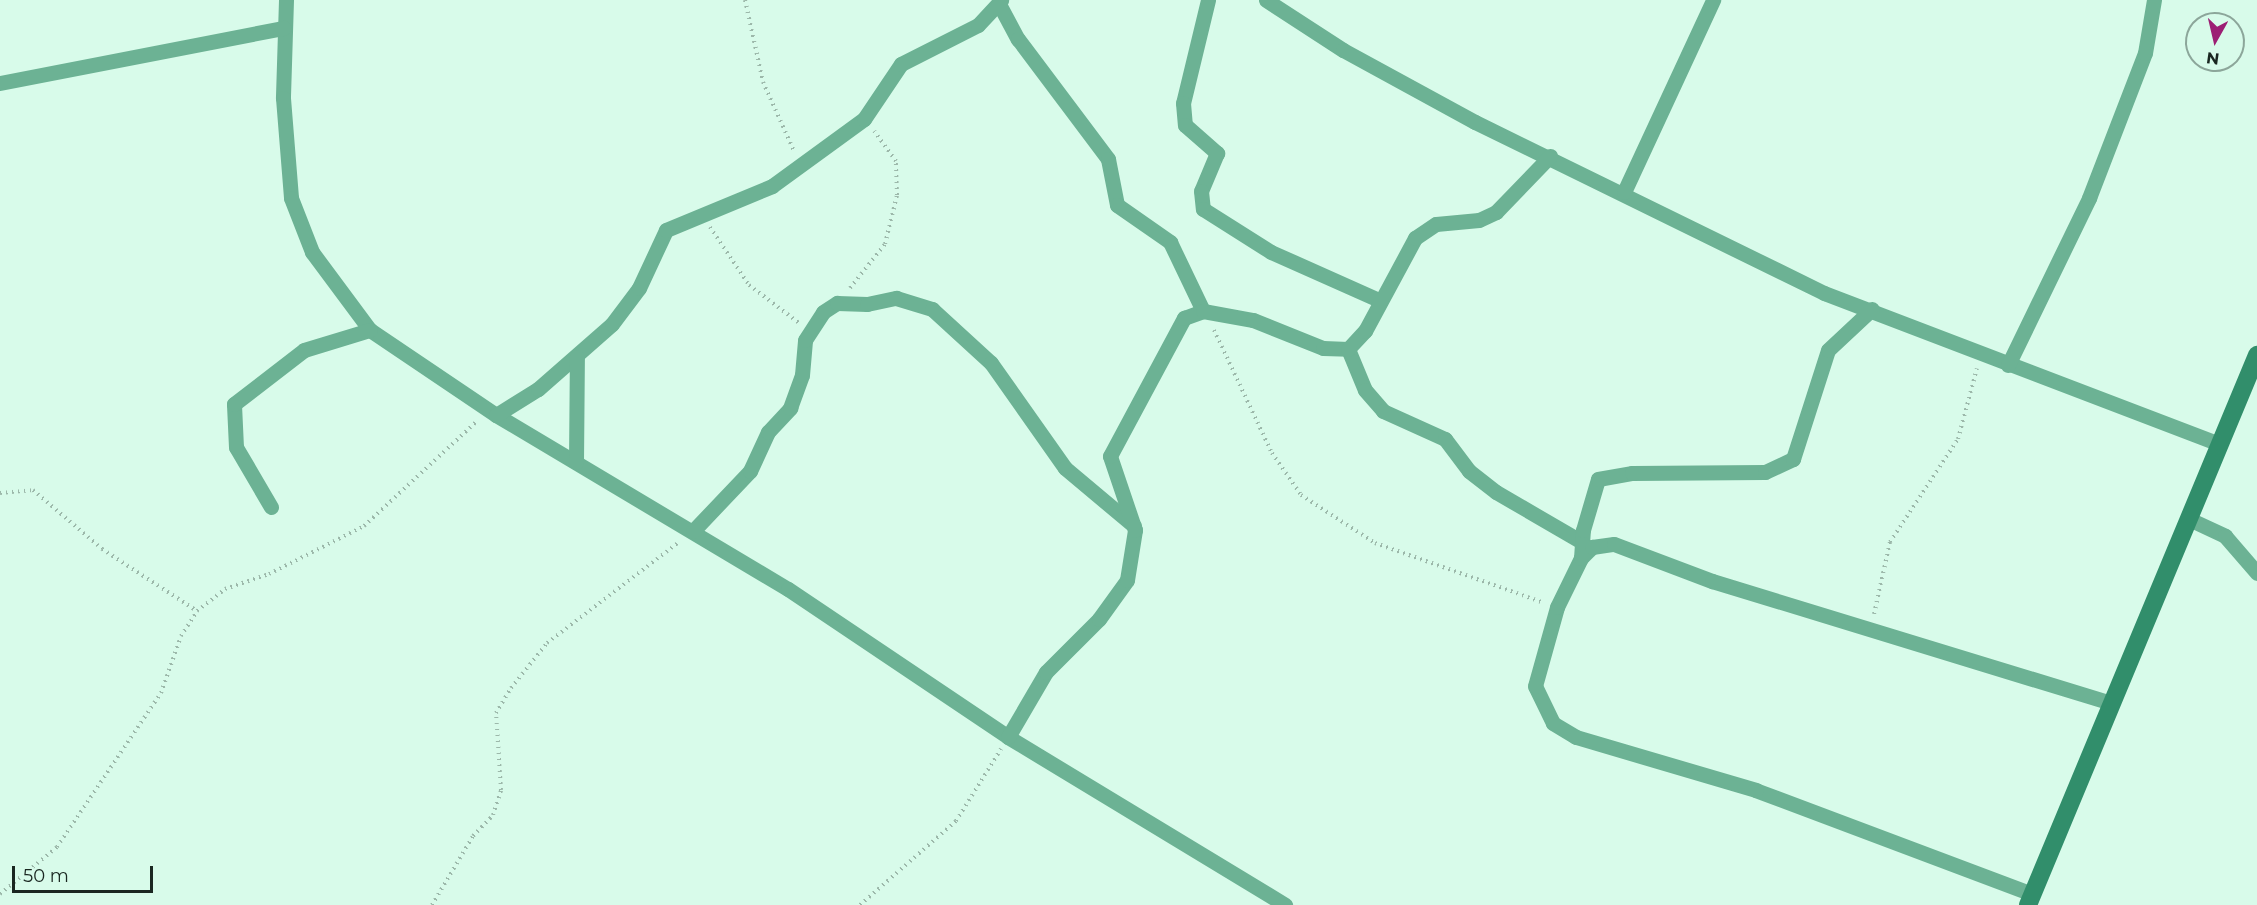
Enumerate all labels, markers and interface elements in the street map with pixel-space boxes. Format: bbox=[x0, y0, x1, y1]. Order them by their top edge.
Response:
north arrow bbox=[2185, 12, 2245, 72]
text: N bbox=[2205, 48, 2220, 69]
scale bar bbox=[15, 854, 156, 892]
text: 50 m bbox=[23, 865, 69, 887]

